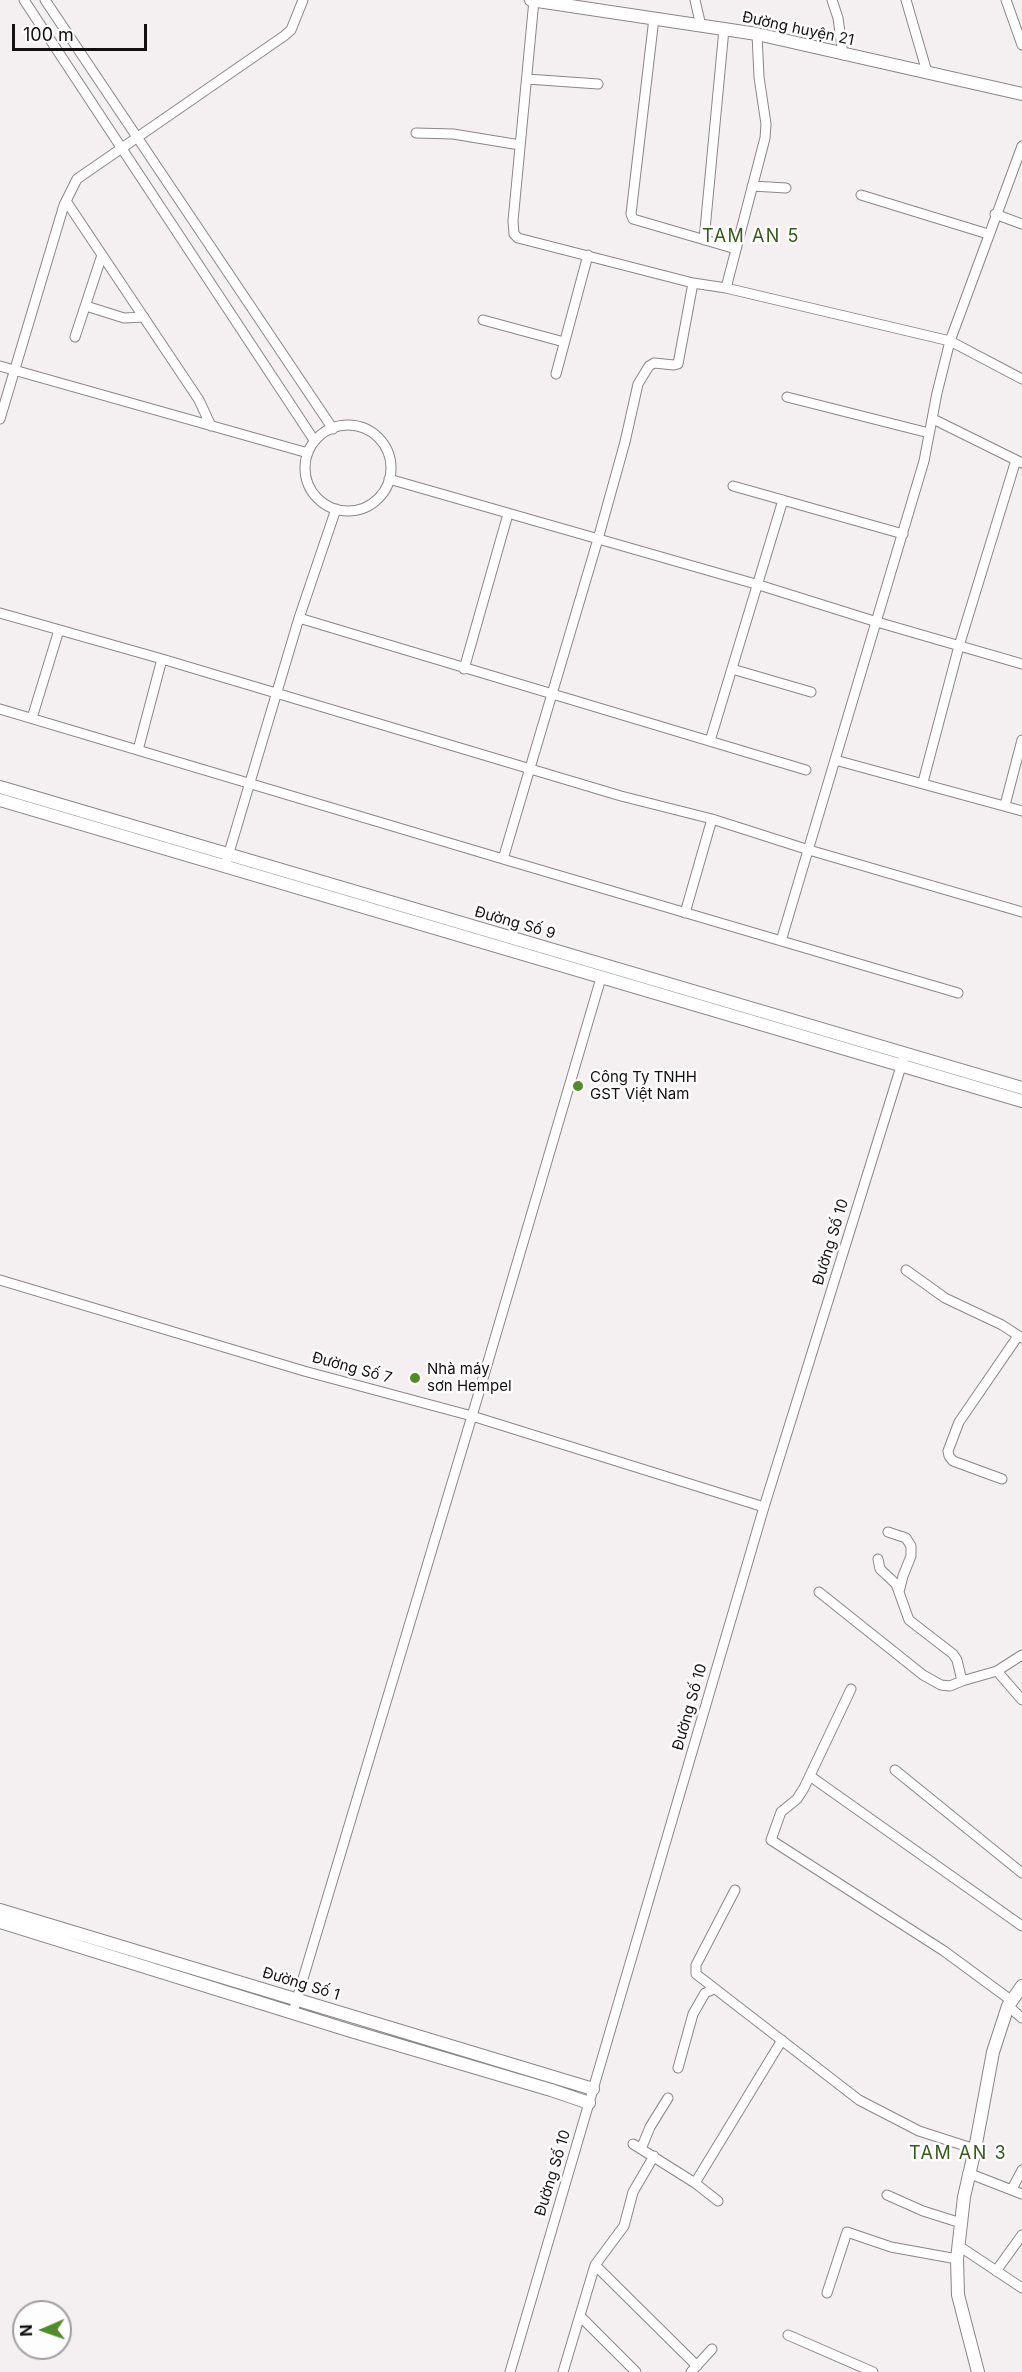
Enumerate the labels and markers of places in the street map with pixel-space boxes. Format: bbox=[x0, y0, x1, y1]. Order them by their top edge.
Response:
place label: Công Ty TNHH GST Việt Nam bbox=[590, 1068, 697, 1103]
marker: Công Ty TNHH GST Việt Nam bbox=[571, 1079, 585, 1093]
place label: Nhà máy sơn Hempel bbox=[427, 1360, 512, 1395]
marker: Nhà máy sơn Hempel bbox=[408, 1371, 422, 1385]

